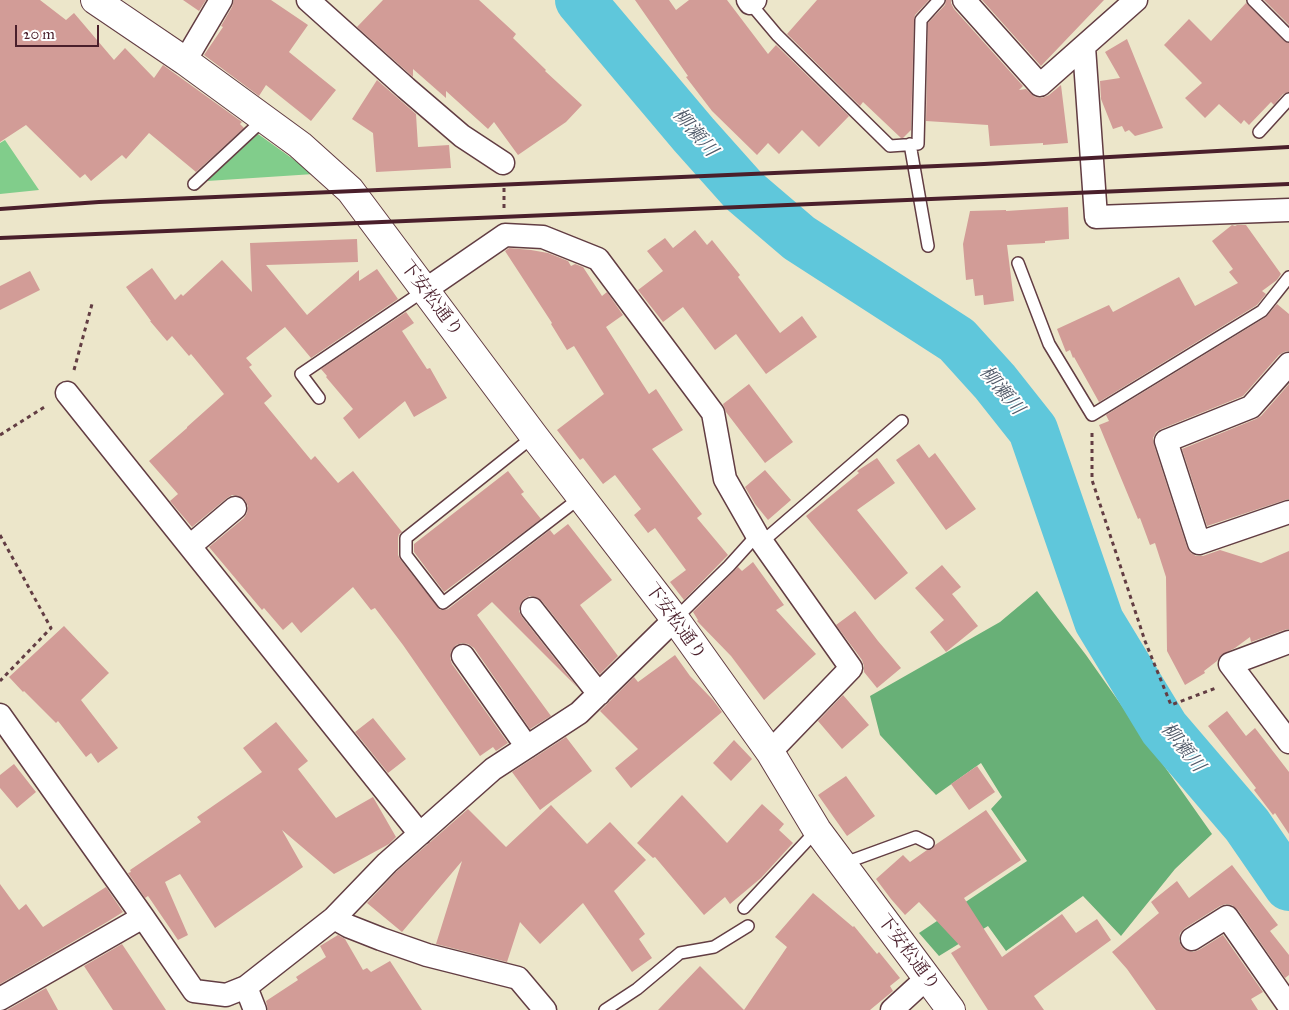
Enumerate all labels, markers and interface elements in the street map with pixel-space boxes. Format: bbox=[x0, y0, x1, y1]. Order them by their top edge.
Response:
scale bar bbox=[18, 15, 101, 47]
text: 20 m bbox=[23, 25, 55, 43]
water label: 柳瀬川 bbox=[667, 104, 721, 162]
street label: 下安松通り bbox=[395, 257, 467, 341]
water label: 柳瀬川 bbox=[974, 362, 1028, 420]
street label: 下安松通り bbox=[640, 579, 710, 665]
water label: 柳瀬川 bbox=[1155, 719, 1209, 777]
street label: 下安松通り bbox=[872, 911, 944, 995]

